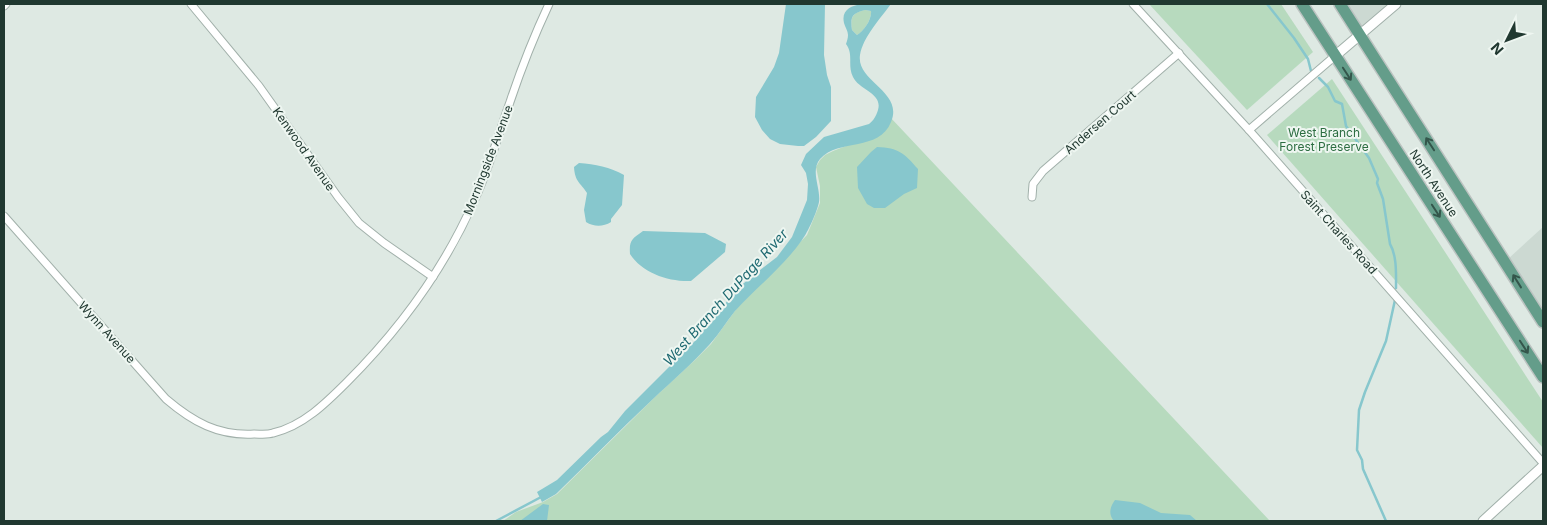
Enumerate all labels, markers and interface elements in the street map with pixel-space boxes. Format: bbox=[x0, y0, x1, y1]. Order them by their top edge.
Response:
north arrow bbox=[1482, 15, 1532, 65]
text: N bbox=[1487, 39, 1507, 59]
one-way arrow bbox=[1342, 67, 1352, 81]
street label: Andersen Court bbox=[1061, 87, 1139, 157]
street label: Morningside Avenue bbox=[460, 103, 516, 217]
street label: Kenwood Avenue bbox=[270, 104, 338, 194]
park label: West Branch Forest Preserve bbox=[1279, 125, 1369, 154]
one-way arrow bbox=[1425, 137, 1435, 151]
street label: North Avenue bbox=[1407, 146, 1461, 220]
street label: Saint Charles Road bbox=[1297, 187, 1381, 277]
one-way arrow bbox=[1431, 203, 1441, 217]
water label: West Branch DuPage River bbox=[659, 225, 791, 369]
one-way arrow bbox=[1512, 274, 1523, 288]
street label: Wynn Avenue bbox=[75, 298, 139, 366]
one-way arrow bbox=[1519, 340, 1529, 354]

